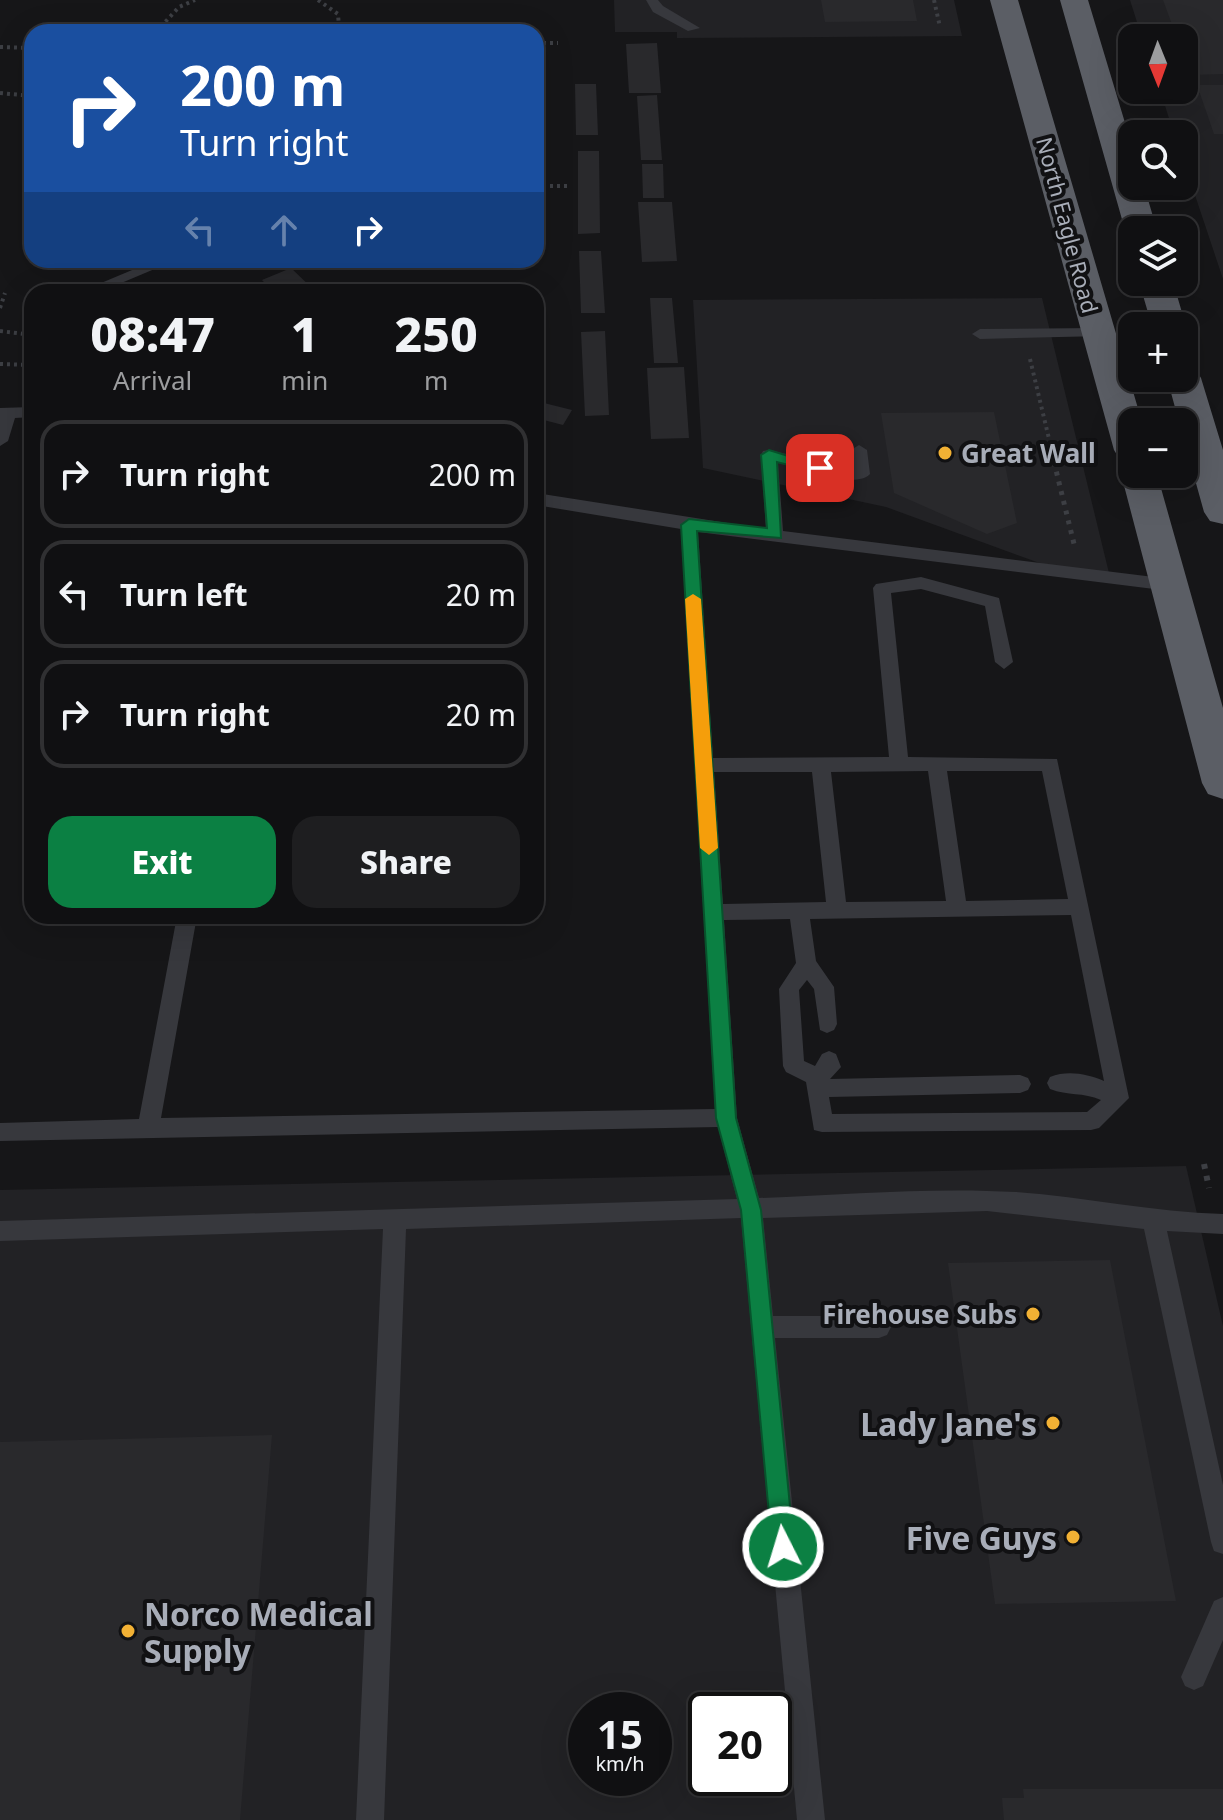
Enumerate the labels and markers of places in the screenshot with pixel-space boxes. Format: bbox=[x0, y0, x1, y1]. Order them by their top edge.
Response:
pin bbox=[786, 434, 854, 502]
place label: Great Wall bbox=[961, 435, 1096, 471]
marker: Great Wall bbox=[936, 444, 954, 462]
place label: Firehouse Subs bbox=[822, 1296, 1017, 1332]
marker: Firehouse Subs bbox=[1024, 1305, 1042, 1323]
place label: Lady Jane's bbox=[860, 1402, 1037, 1445]
marker: Lady Jane's bbox=[1044, 1414, 1062, 1432]
place label: Five Guys bbox=[906, 1516, 1057, 1559]
marker: Five Guys bbox=[1064, 1528, 1082, 1546]
place label: Norco Medical Supply bbox=[144, 1592, 373, 1672]
marker: Norco Medical Supply bbox=[119, 1622, 137, 1640]

